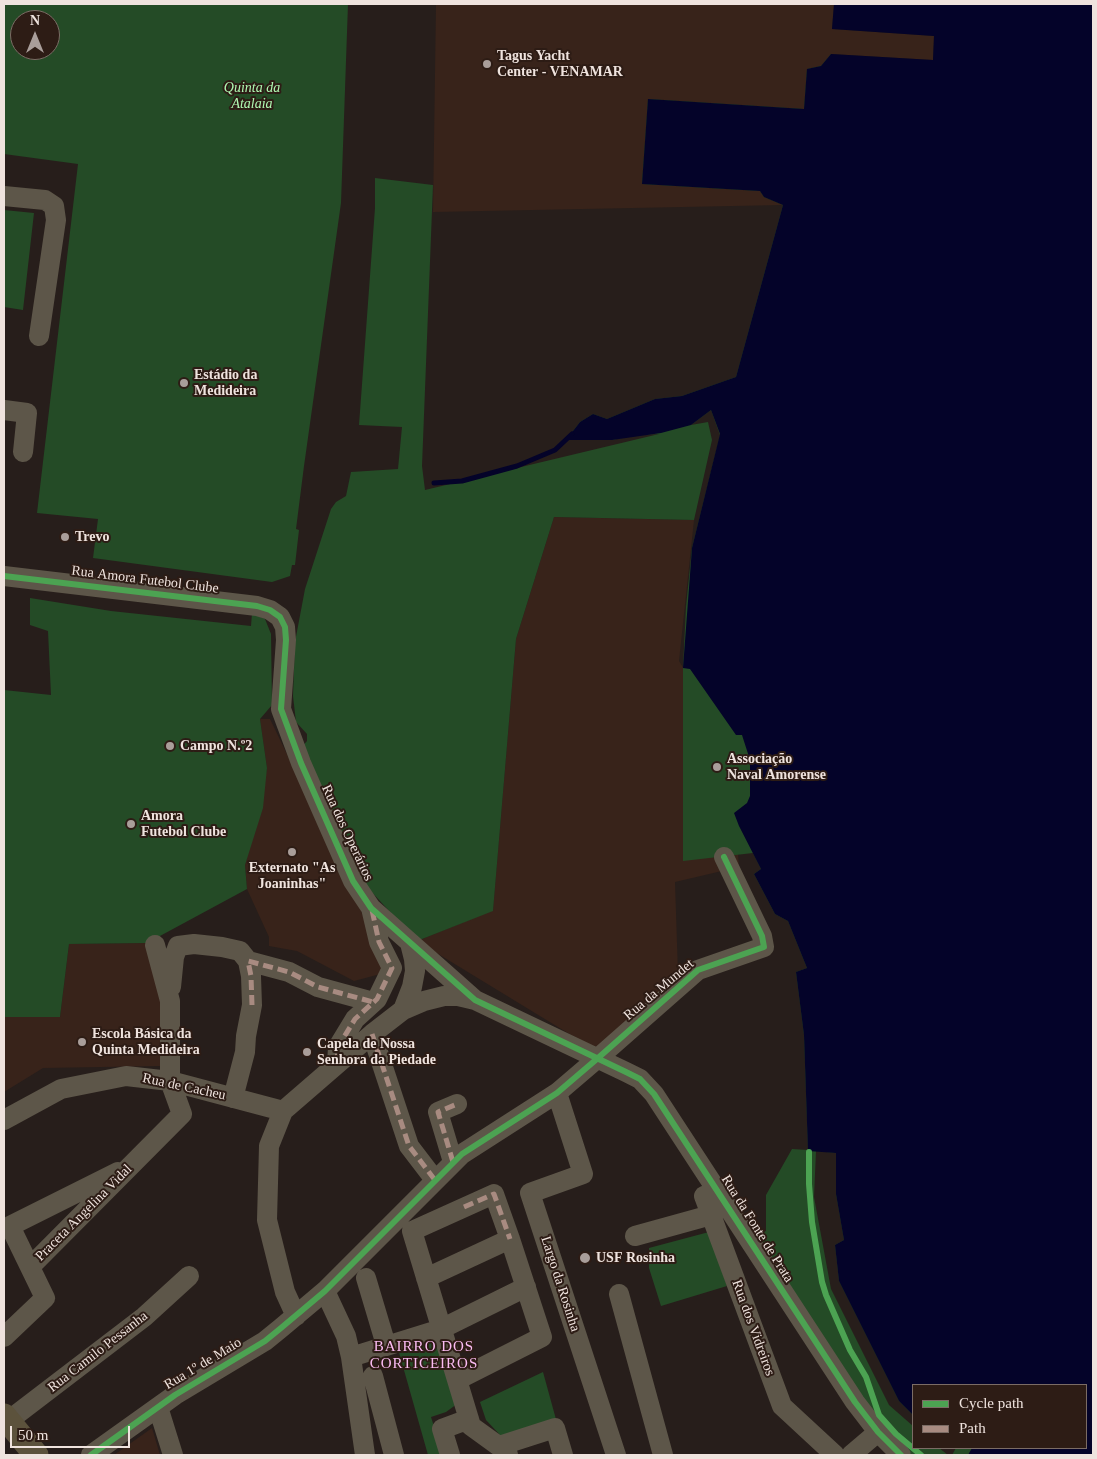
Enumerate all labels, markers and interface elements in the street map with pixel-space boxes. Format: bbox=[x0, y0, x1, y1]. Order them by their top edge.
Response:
north arrow bbox=[10, 10, 60, 60]
text: N bbox=[30, 13, 40, 28]
place label: Tagus Yacht Center - VENAMAR bbox=[497, 48, 623, 80]
marker: Tagus Yacht Center - VENAMAR bbox=[481, 58, 493, 70]
park label: Quinta da Atalaia bbox=[224, 80, 280, 112]
place label: Estádio da Medideira bbox=[194, 367, 257, 400]
marker: Estádio da Medideira bbox=[178, 377, 190, 389]
place label: Trevo bbox=[75, 529, 109, 545]
marker: Trevo bbox=[59, 531, 71, 543]
street label: Rua Amora Futebol Clube bbox=[70, 563, 220, 597]
place label: Campo N.º2 bbox=[180, 738, 252, 754]
marker: Campo N.º2 bbox=[164, 740, 176, 752]
place label: Associação Naval Amorense bbox=[727, 751, 826, 784]
marker: Associação Naval Amorense bbox=[711, 761, 723, 773]
street label: Rua dos Operários bbox=[317, 782, 377, 884]
place label: Amora Futebol Clube bbox=[141, 808, 226, 840]
marker: Amora Futebol Clube bbox=[125, 818, 137, 830]
marker: Externato "As Joaninhas" bbox=[286, 846, 298, 858]
place label: Externato "As Joaninhas" bbox=[249, 860, 335, 892]
street label: Rua da Mundet bbox=[621, 956, 697, 1024]
place label: Escola Básica da Quinta Medideira bbox=[92, 1026, 200, 1058]
marker: Escola Básica da Quinta Medideira bbox=[76, 1036, 88, 1048]
place label: Capela de Nossa Senhora da Piedade bbox=[317, 1036, 436, 1068]
marker: Capela de Nossa Senhora da Piedade bbox=[301, 1046, 313, 1058]
street label: Rua de Cacheu bbox=[141, 1070, 227, 1104]
street label: Praceta Angelina Vidal bbox=[32, 1161, 136, 1265]
street label: Rua da Fonte de Prata bbox=[717, 1172, 797, 1286]
street label: Largo da Rosinha bbox=[537, 1234, 583, 1334]
place label: USF Rosinha bbox=[596, 1250, 675, 1266]
marker: USF Rosinha bbox=[578, 1251, 592, 1265]
street label: Rua dos Vidreiros bbox=[728, 1278, 778, 1378]
street label: Rua Camilo Pessanha bbox=[45, 1308, 151, 1396]
street label: Rua 1º de Maio bbox=[161, 1334, 245, 1394]
district label: BAIRRO DOS CORTICEIROS bbox=[368, 1338, 480, 1373]
legend bbox=[912, 1384, 1087, 1449]
text: Cycle path bbox=[959, 1395, 1024, 1411]
scale bar bbox=[12, 1416, 132, 1448]
text: Path bbox=[959, 1420, 986, 1436]
text: 50 m bbox=[18, 1427, 48, 1443]

